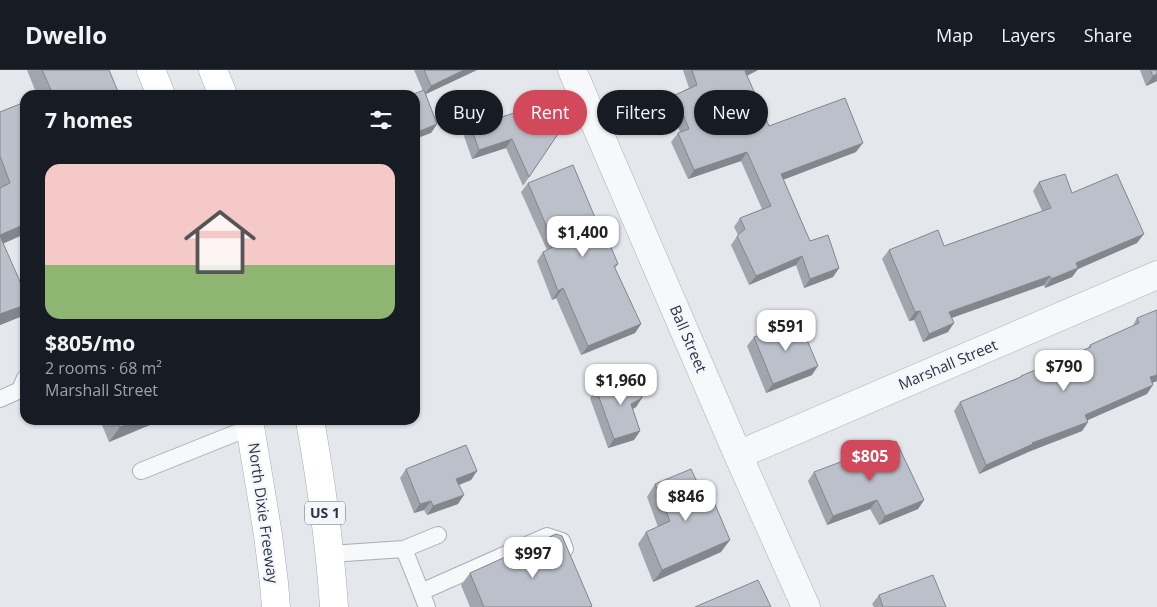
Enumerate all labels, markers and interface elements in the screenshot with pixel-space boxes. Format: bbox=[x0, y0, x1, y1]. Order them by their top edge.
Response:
text: Dwello bbox=[25, 18, 107, 51]
text: Map bbox=[936, 23, 973, 47]
text: Layers bbox=[1001, 23, 1056, 47]
text: Share bbox=[1084, 23, 1132, 47]
chip: Buy bbox=[435, 90, 503, 135]
chip: Rent bbox=[513, 90, 587, 135]
chip: Filters bbox=[597, 90, 684, 135]
chip: New bbox=[694, 90, 768, 135]
text: 7 homes bbox=[45, 106, 133, 134]
icon: filters bbox=[367, 106, 395, 134]
icon: home bbox=[175, 197, 265, 287]
pin: $1,400 bbox=[542, 216, 624, 258]
text: $1,400 bbox=[558, 221, 608, 243]
street label: Ball Street bbox=[666, 302, 712, 375]
pin: $591 bbox=[756, 310, 816, 352]
text: $591 bbox=[768, 315, 804, 337]
text: $805/mo bbox=[45, 329, 135, 357]
street label: Marshall Street bbox=[895, 334, 1000, 394]
pin: $790 bbox=[1034, 350, 1094, 392]
text: $790 bbox=[1046, 355, 1082, 377]
text: 2 rooms · 68 m² bbox=[45, 357, 162, 379]
pin: $1,960 bbox=[580, 364, 662, 406]
text: $1,960 bbox=[596, 369, 646, 391]
text: Marshall Street bbox=[45, 379, 158, 401]
pin: $805 bbox=[840, 440, 900, 482]
street label: North Dixie Freeway bbox=[244, 441, 284, 585]
text: $805 bbox=[852, 445, 888, 467]
pin: $846 bbox=[656, 480, 716, 522]
text: $846 bbox=[668, 485, 704, 507]
road number: US 1 bbox=[305, 502, 345, 524]
pin: $997 bbox=[503, 536, 563, 579]
text: $997 bbox=[515, 542, 551, 564]

